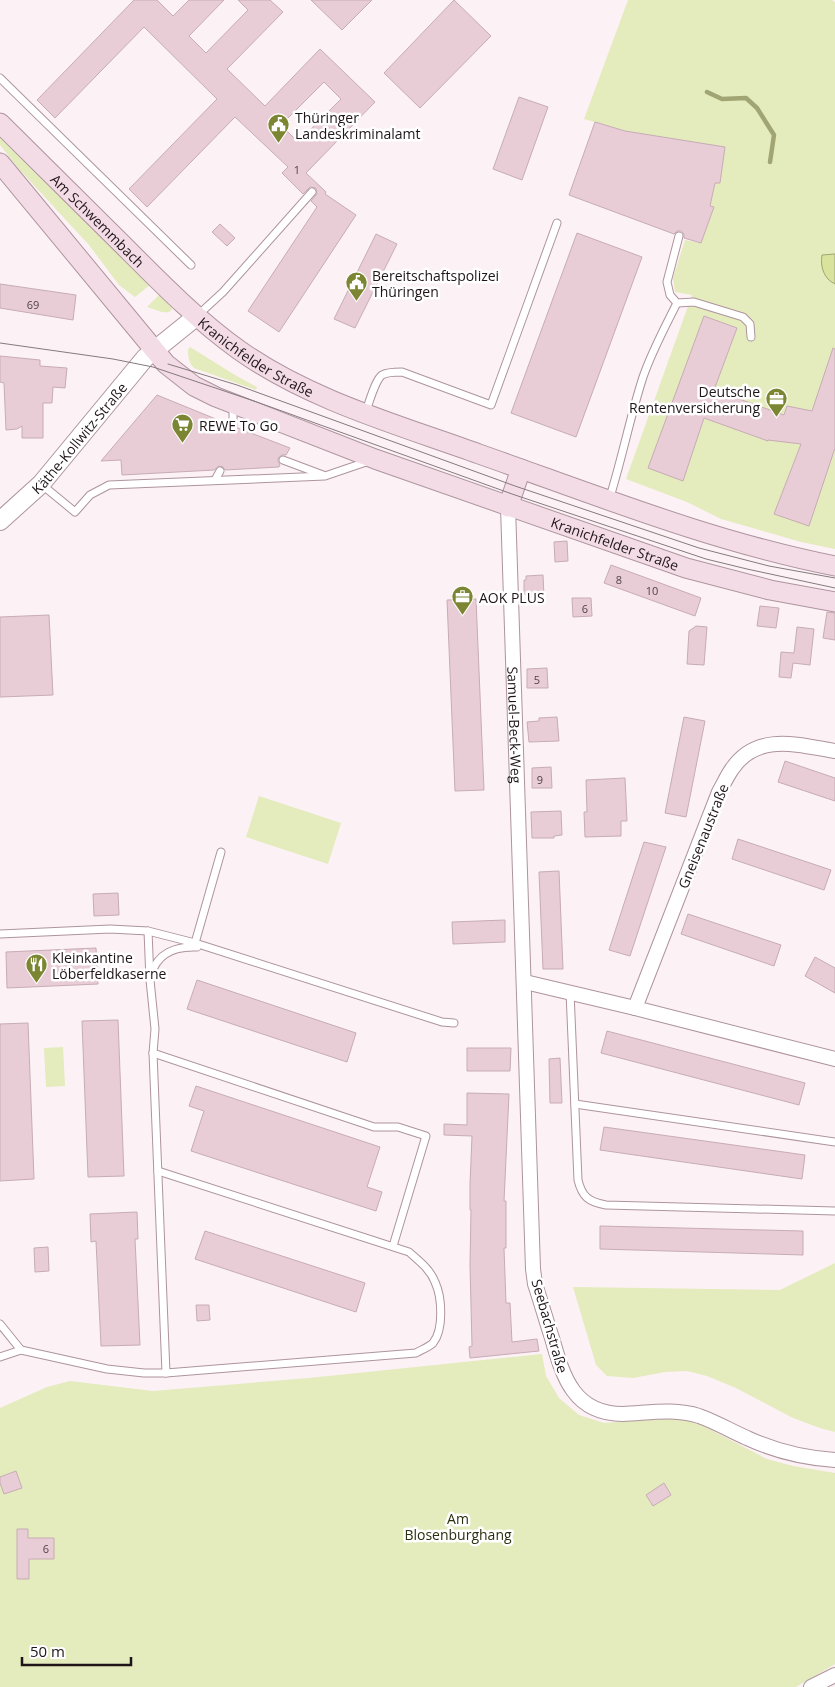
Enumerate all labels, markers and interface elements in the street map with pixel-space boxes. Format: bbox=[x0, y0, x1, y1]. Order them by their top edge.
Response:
place label: Thüringer Landeskriminalamt bbox=[295, 108, 421, 143]
public building icon: Thüringer Landeskriminalamt bbox=[267, 113, 291, 144]
house number: 1 bbox=[294, 162, 300, 177]
street label: Am Schwemmbach bbox=[47, 169, 149, 271]
place label: Bereitschaftspolizei Thüringen bbox=[372, 266, 499, 301]
public building icon: Bereitschaftspolizei Thüringen bbox=[344, 271, 368, 302]
house number: 69 bbox=[27, 297, 39, 312]
street label: Kranichfelder Straße bbox=[194, 312, 317, 401]
street label: Käthe-Kollwitz-Straße bbox=[27, 378, 131, 498]
place label: Deutsche Rentenversicherung bbox=[629, 382, 760, 417]
office icon: Deutsche Rentenversicherung bbox=[764, 387, 788, 418]
supermarket icon: REWE To Go bbox=[171, 413, 195, 444]
place label: REWE To Go bbox=[199, 416, 278, 435]
street label: Kranichfelder Straße bbox=[549, 512, 682, 574]
house number: 8 bbox=[616, 572, 622, 587]
house number: 10 bbox=[646, 583, 658, 598]
office icon: AOK PLUS bbox=[451, 585, 475, 616]
place label: AOK PLUS bbox=[479, 588, 545, 607]
house number: 6 bbox=[582, 601, 588, 616]
street label: Samuel-Beck-Weg bbox=[504, 666, 527, 784]
house number: 5 bbox=[534, 672, 540, 687]
house number: 9 bbox=[537, 772, 543, 787]
street label: Gneisenaustraße bbox=[673, 781, 733, 891]
place label: Kleinkantine Löberfeldkaserne bbox=[52, 948, 167, 983]
restaurant icon: Kleinkantine Löberfeldkaserne bbox=[24, 953, 48, 984]
street label: Seebachstraße bbox=[528, 1277, 573, 1375]
park label: Am Blosenburghang bbox=[404, 1509, 512, 1544]
house number: 6 bbox=[43, 1541, 49, 1556]
scale bar bbox=[22, 1634, 131, 1666]
text: 50 m bbox=[30, 1641, 65, 1661]

